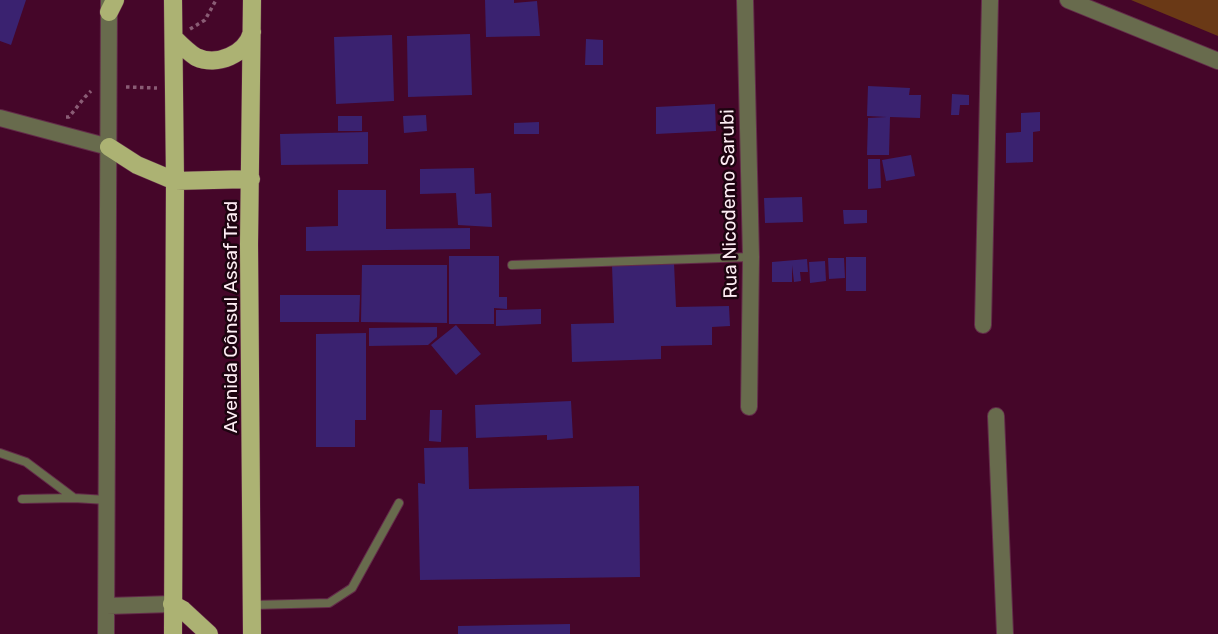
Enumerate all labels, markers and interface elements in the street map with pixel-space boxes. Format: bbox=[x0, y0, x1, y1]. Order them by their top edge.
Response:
street label: Rua Nicodemo Sarubi bbox=[715, 109, 742, 299]
street label: Avenida Cônsul Assaf Trad bbox=[219, 201, 242, 433]

